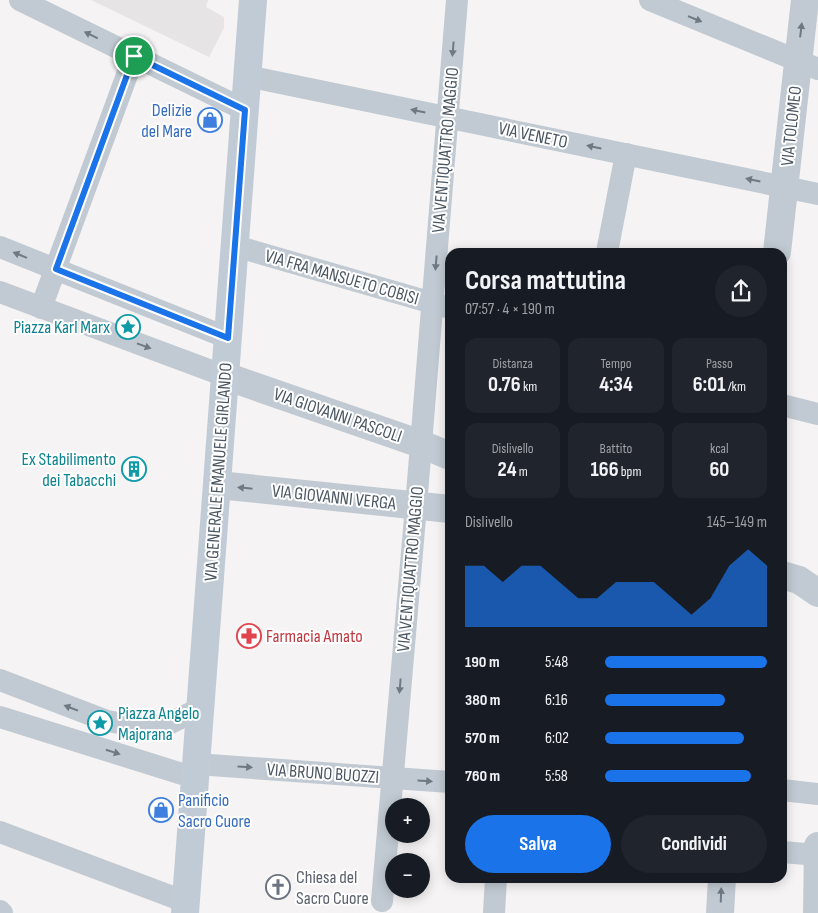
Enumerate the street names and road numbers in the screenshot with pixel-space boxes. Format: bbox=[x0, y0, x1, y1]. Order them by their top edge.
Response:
street label: VIA VENTIQUATTRO MAGGIO bbox=[428, 66, 463, 234]
street label: VIA TOLOMEO bbox=[777, 85, 806, 167]
street label: VIA VENETO bbox=[496, 118, 569, 153]
street label: VIA FRA MANSUETO COBISI bbox=[263, 245, 421, 309]
street label: VIA GENERALE EMANUELE GIRLANDO bbox=[200, 362, 237, 582]
street label: VIA GIOVANNI PASCOLI bbox=[271, 384, 405, 447]
street label: VIA GIOVANNI VERGA bbox=[271, 481, 397, 514]
street label: VIA VENTIQUATTRO MAGGIO bbox=[393, 485, 428, 653]
street label: VIA BRUNO BUOZZI bbox=[266, 759, 380, 788]

